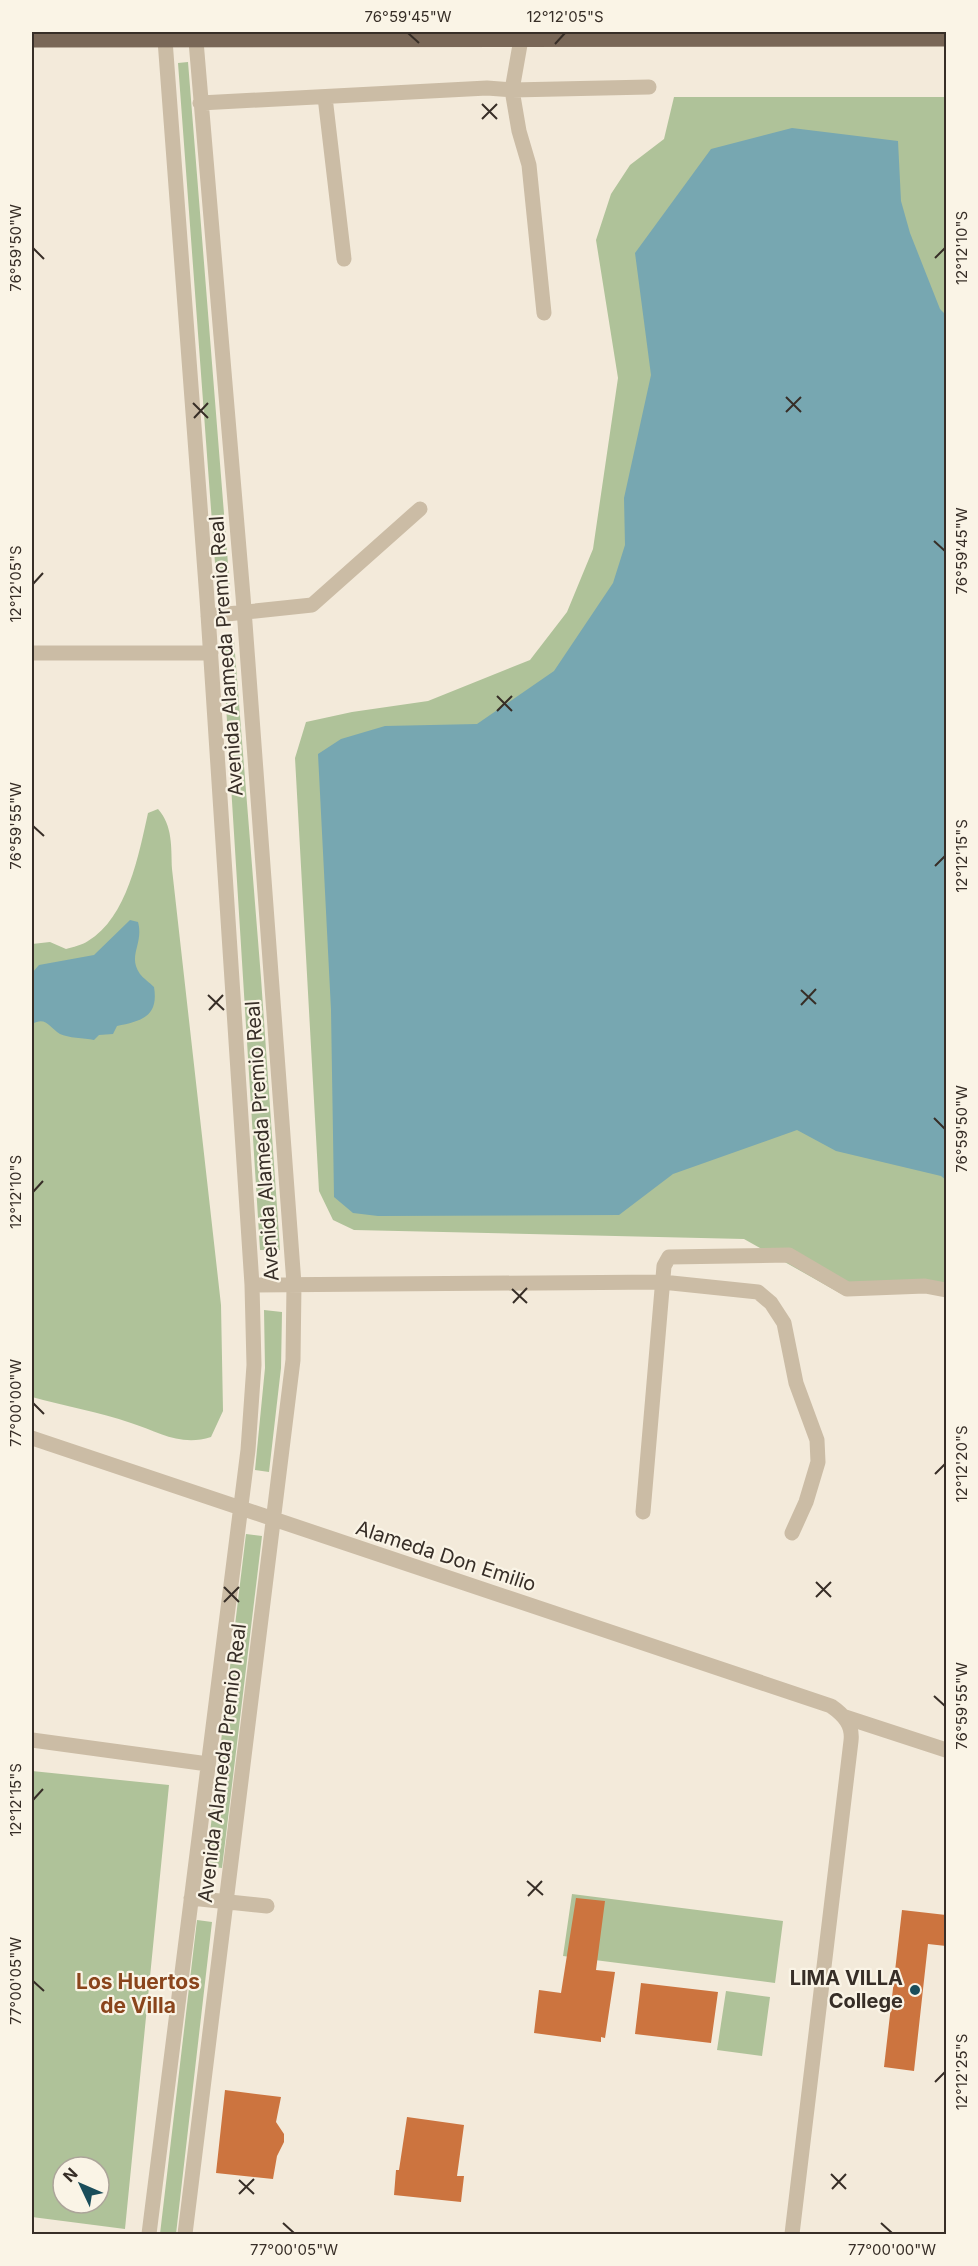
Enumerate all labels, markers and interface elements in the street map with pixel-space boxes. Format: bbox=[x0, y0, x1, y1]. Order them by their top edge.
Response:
text: 76°59'45"W bbox=[365, 7, 452, 26]
text: 12°12'05"S bbox=[526, 7, 604, 26]
text: 76°59'50"W bbox=[6, 204, 25, 292]
text: 12°12'10"S bbox=[952, 211, 971, 285]
text: 76°59'45"W bbox=[952, 507, 971, 594]
street label: Avenida Alameda Premio Real bbox=[204, 515, 248, 797]
text: 12°12'05"S bbox=[6, 545, 25, 623]
text: 76°59'55"W bbox=[6, 782, 25, 870]
text: 12°12'15"S bbox=[952, 819, 971, 893]
street label: Avenida Alameda Premio Real bbox=[240, 1000, 284, 1282]
text: 76°59'50"W bbox=[952, 1085, 971, 1173]
text: 12°12'10"S bbox=[6, 1155, 25, 1229]
text: 77°00'00"W bbox=[6, 1359, 25, 1447]
text: 12°12'20"S bbox=[952, 1425, 971, 1503]
street label: Alameda Don Emilio bbox=[353, 1516, 539, 1596]
street label: Avenida Alameda Premio Real bbox=[193, 1622, 251, 1904]
text: 76°59'55"W bbox=[952, 1662, 971, 1750]
text: 12°12'15"S bbox=[6, 1763, 25, 1837]
text: 77°00'05"W bbox=[6, 1937, 25, 2025]
place label: LIMA VILLA College bbox=[790, 1966, 903, 2013]
district label: Los Huertos de Villa bbox=[76, 1969, 200, 2018]
marker: LIMA VILLA College bbox=[908, 1983, 922, 1997]
text: 12°12'25"S bbox=[952, 2034, 971, 2110]
north arrow bbox=[51, 2155, 111, 2215]
text: N bbox=[59, 2163, 82, 2186]
text: 77°00'05"W bbox=[250, 2240, 338, 2259]
text: 77°00'00"W bbox=[848, 2240, 936, 2259]

